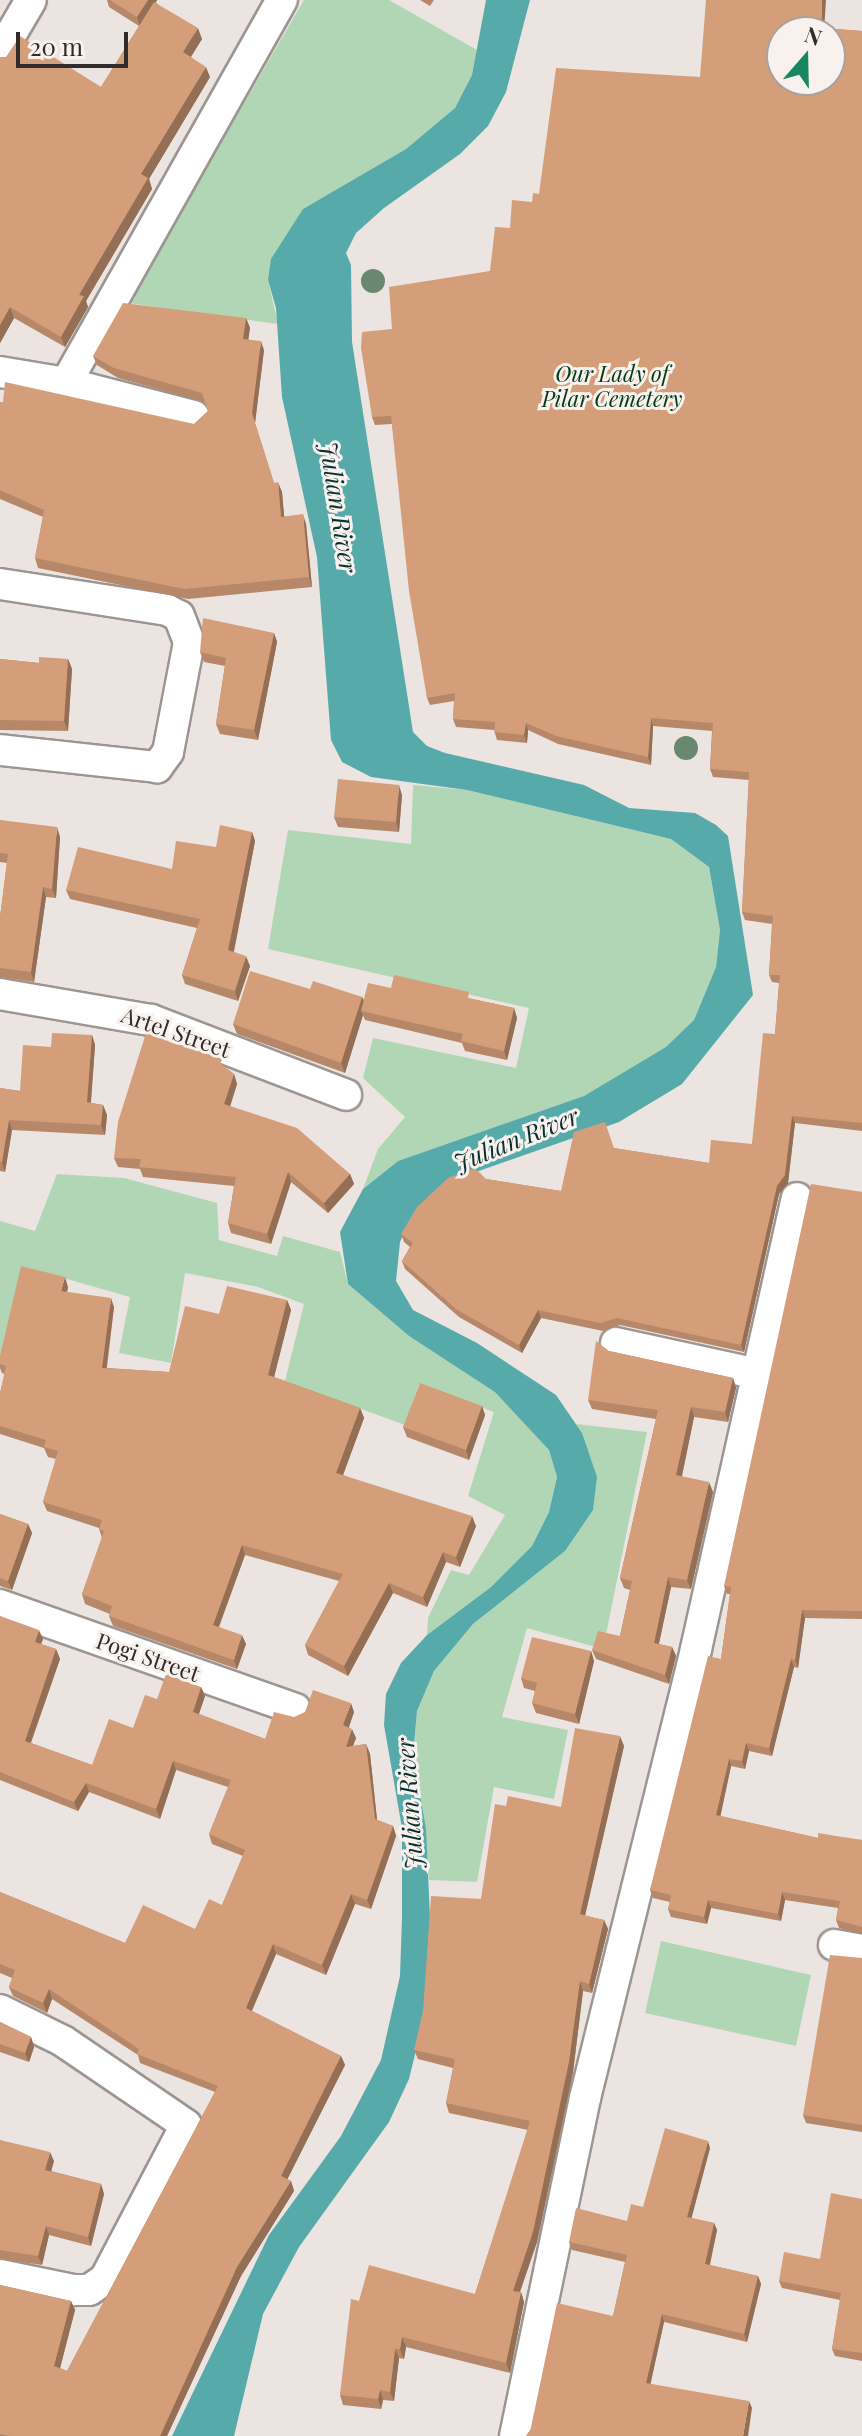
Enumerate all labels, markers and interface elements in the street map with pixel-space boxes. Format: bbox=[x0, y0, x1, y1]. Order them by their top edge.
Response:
scale bar bbox=[20, 16, 132, 66]
north arrow bbox=[766, 16, 846, 96]
text: N bbox=[801, 19, 826, 52]
text: 20 m bbox=[30, 30, 83, 62]
park label: Our Lady of Pilar Cemetery bbox=[542, 360, 682, 412]
water label: Julian River bbox=[314, 440, 364, 574]
street label: Artel Street bbox=[118, 1001, 234, 1063]
water label: Julian River bbox=[450, 1101, 582, 1177]
street label: Pogi Street bbox=[93, 1627, 203, 1687]
water label: Julian River bbox=[390, 1737, 428, 1871]

